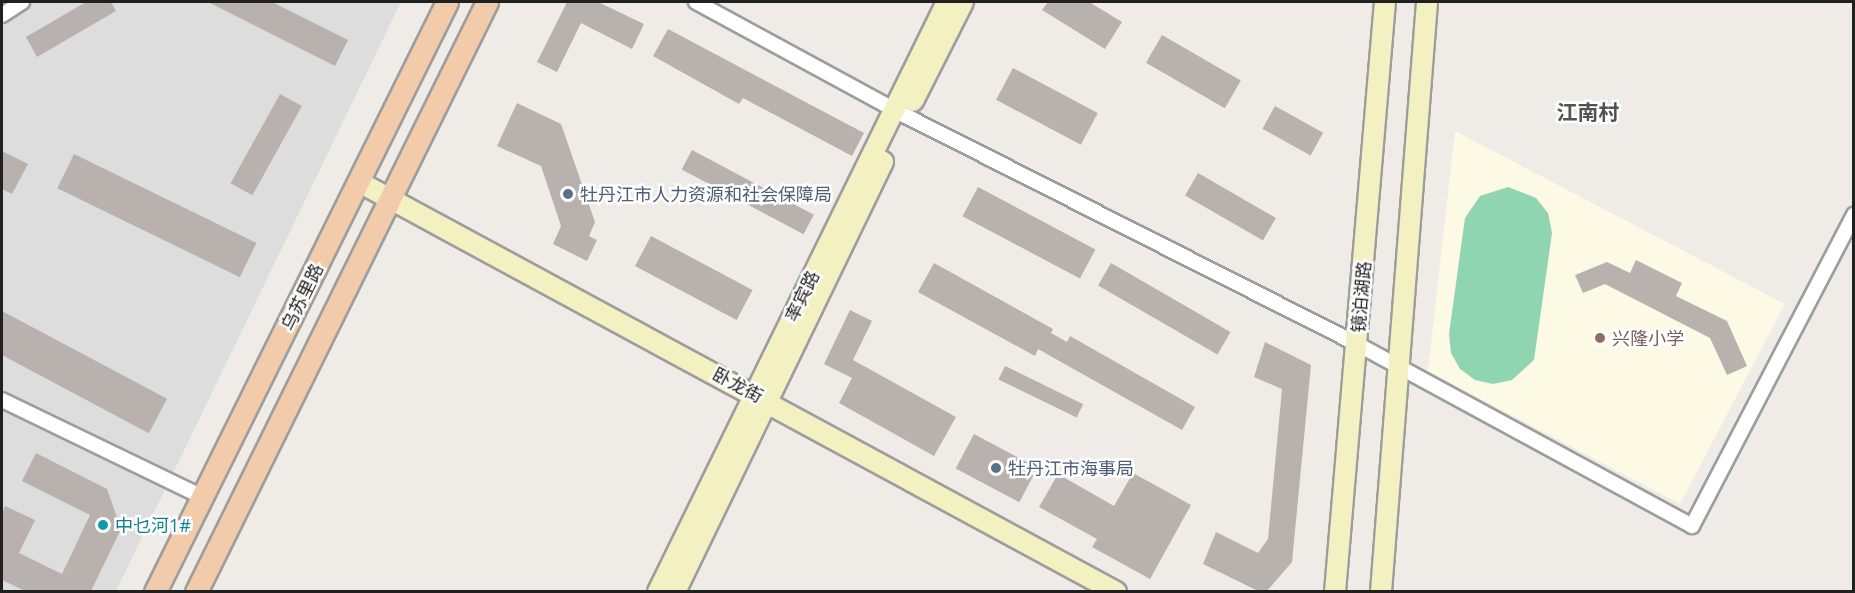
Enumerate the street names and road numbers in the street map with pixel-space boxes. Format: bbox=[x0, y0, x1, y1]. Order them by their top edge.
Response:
street label: 乌苏里路 bbox=[277, 260, 327, 334]
street label: 镜泊湖路 bbox=[1347, 260, 1375, 334]
street label: 率宾路 bbox=[780, 267, 824, 325]
street label: 卧龙街 bbox=[709, 363, 767, 407]

